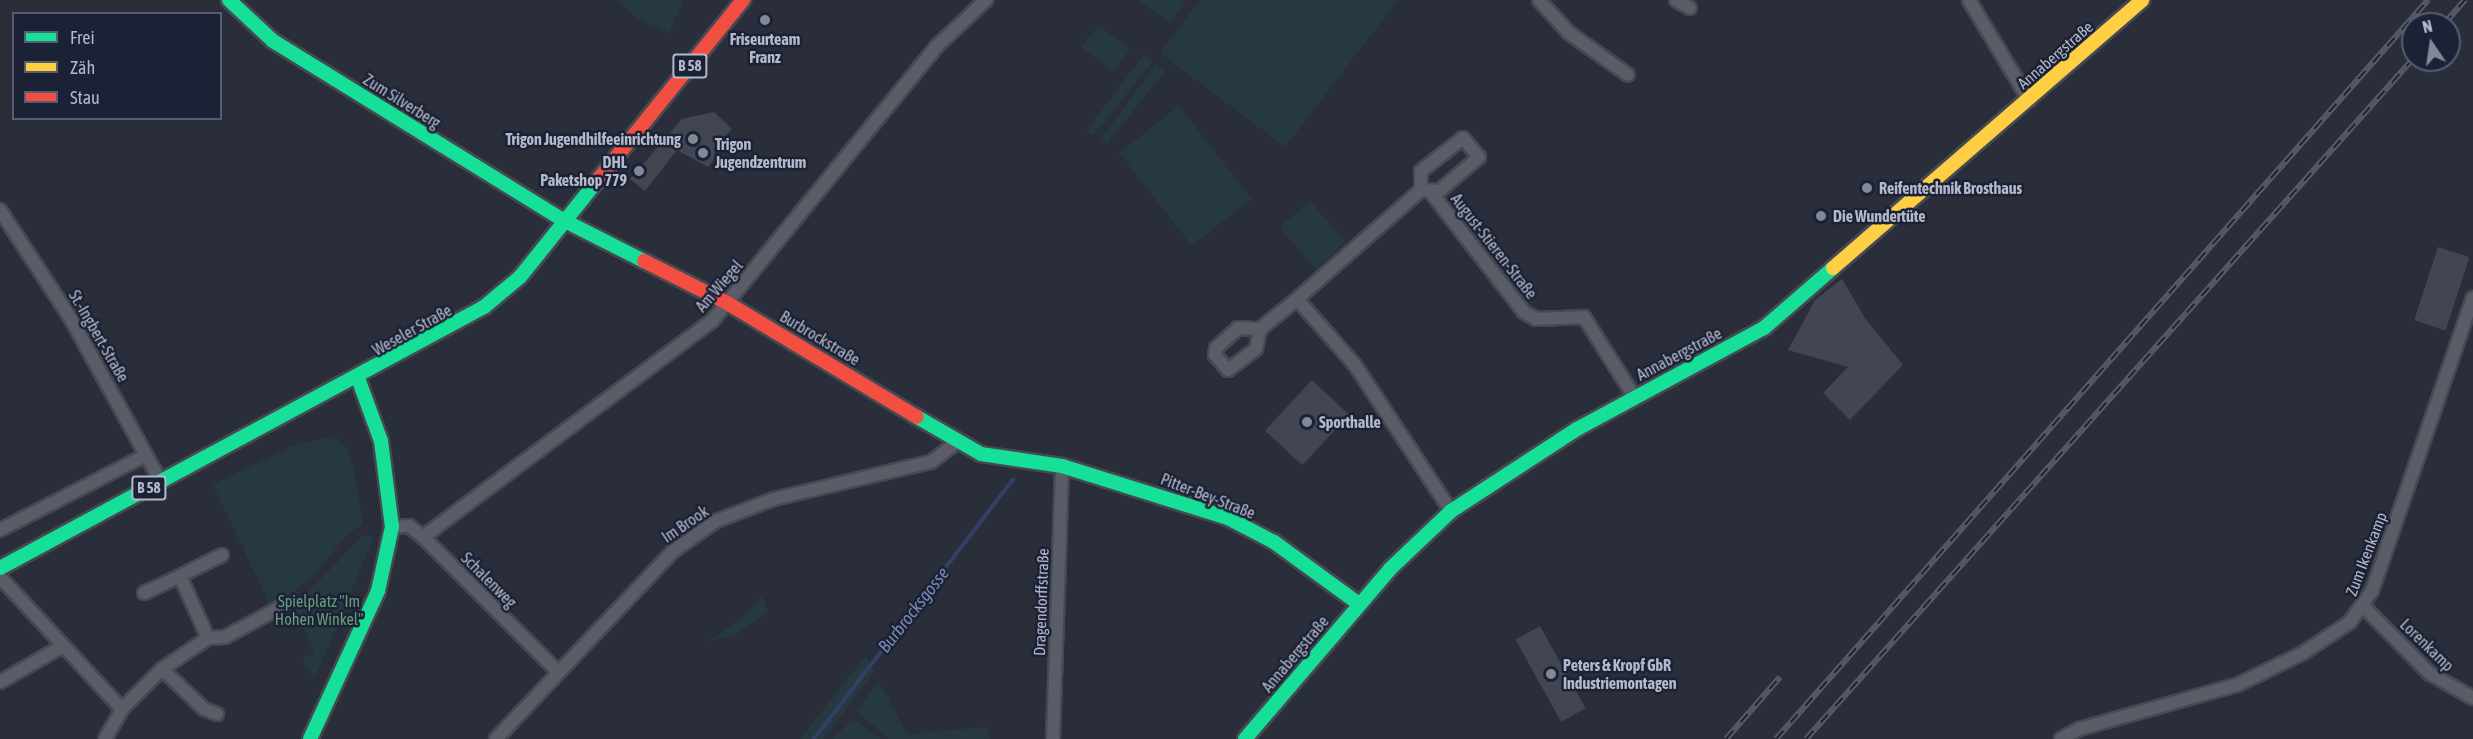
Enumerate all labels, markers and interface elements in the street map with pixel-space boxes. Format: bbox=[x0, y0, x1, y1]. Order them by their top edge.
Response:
legend bbox=[12, 12, 222, 120]
north arrow bbox=[2401, 12, 2461, 72]
marker: Friseurteam Franz bbox=[758, 13, 772, 27]
street label: Annabergstraße bbox=[2013, 17, 2097, 93]
text: N bbox=[2421, 17, 2434, 36]
text: Frei bbox=[70, 27, 95, 48]
place label: Friseurteam Franz bbox=[730, 29, 800, 67]
road number: B 58 bbox=[672, 54, 708, 78]
text: Zäh bbox=[70, 57, 95, 78]
street label: Zum Silverberg bbox=[360, 70, 444, 132]
text: Stau bbox=[70, 87, 100, 108]
place label: Trigon Jugendhilfeeinrichtung bbox=[505, 129, 681, 149]
marker: Trigon Jugendhilfeeinrichtung bbox=[686, 132, 700, 146]
place label: Trigon Jugendzentrum bbox=[715, 134, 806, 172]
marker: Trigon Jugendzentrum bbox=[696, 146, 710, 160]
place label: DHL Paketshop 779 bbox=[540, 152, 627, 190]
marker: DHL Paketshop 779 bbox=[632, 164, 646, 178]
place label: Reifentechnik Brosthaus bbox=[1879, 178, 2022, 198]
marker: Reifentechnik Brosthaus bbox=[1860, 181, 1874, 195]
street label: August-Stieren-Straße bbox=[1447, 189, 1541, 303]
place label: Die Wundertüte bbox=[1833, 206, 1925, 226]
marker: Die Wundertüte bbox=[1814, 209, 1828, 223]
street label: Am Wiegel bbox=[691, 256, 747, 316]
street label: St.-Ingbert-Straße bbox=[65, 287, 133, 385]
street label: Weseler Straße bbox=[369, 300, 455, 360]
street label: Burbrockstraße bbox=[777, 307, 863, 369]
street label: Annabergstraße bbox=[1633, 324, 1725, 384]
place label: Sporthalle bbox=[1319, 412, 1381, 432]
marker: Sporthalle bbox=[1300, 415, 1314, 429]
street label: Pitter-Bey-Straße bbox=[1158, 469, 1258, 523]
road number: B 58 bbox=[131, 476, 167, 500]
street label: Im Brook bbox=[658, 501, 712, 547]
street label: Zum Ikenkamp bbox=[2341, 509, 2391, 599]
street label: Schalenweg bbox=[457, 548, 521, 612]
street label: Dragendorffstraße bbox=[1030, 548, 1052, 656]
water label: Burbrocksgosse bbox=[874, 563, 954, 657]
park label: Spielplatz "Im Hohen Winkel" bbox=[275, 591, 363, 629]
street label: Annabergstraße bbox=[1258, 612, 1332, 696]
street label: Lorenkamp bbox=[2396, 615, 2458, 675]
place label: Peters & Kropf GbR Industriemontagen bbox=[1563, 655, 1677, 693]
marker: Peters & Kropf GbR Industriemontagen bbox=[1544, 667, 1558, 681]

